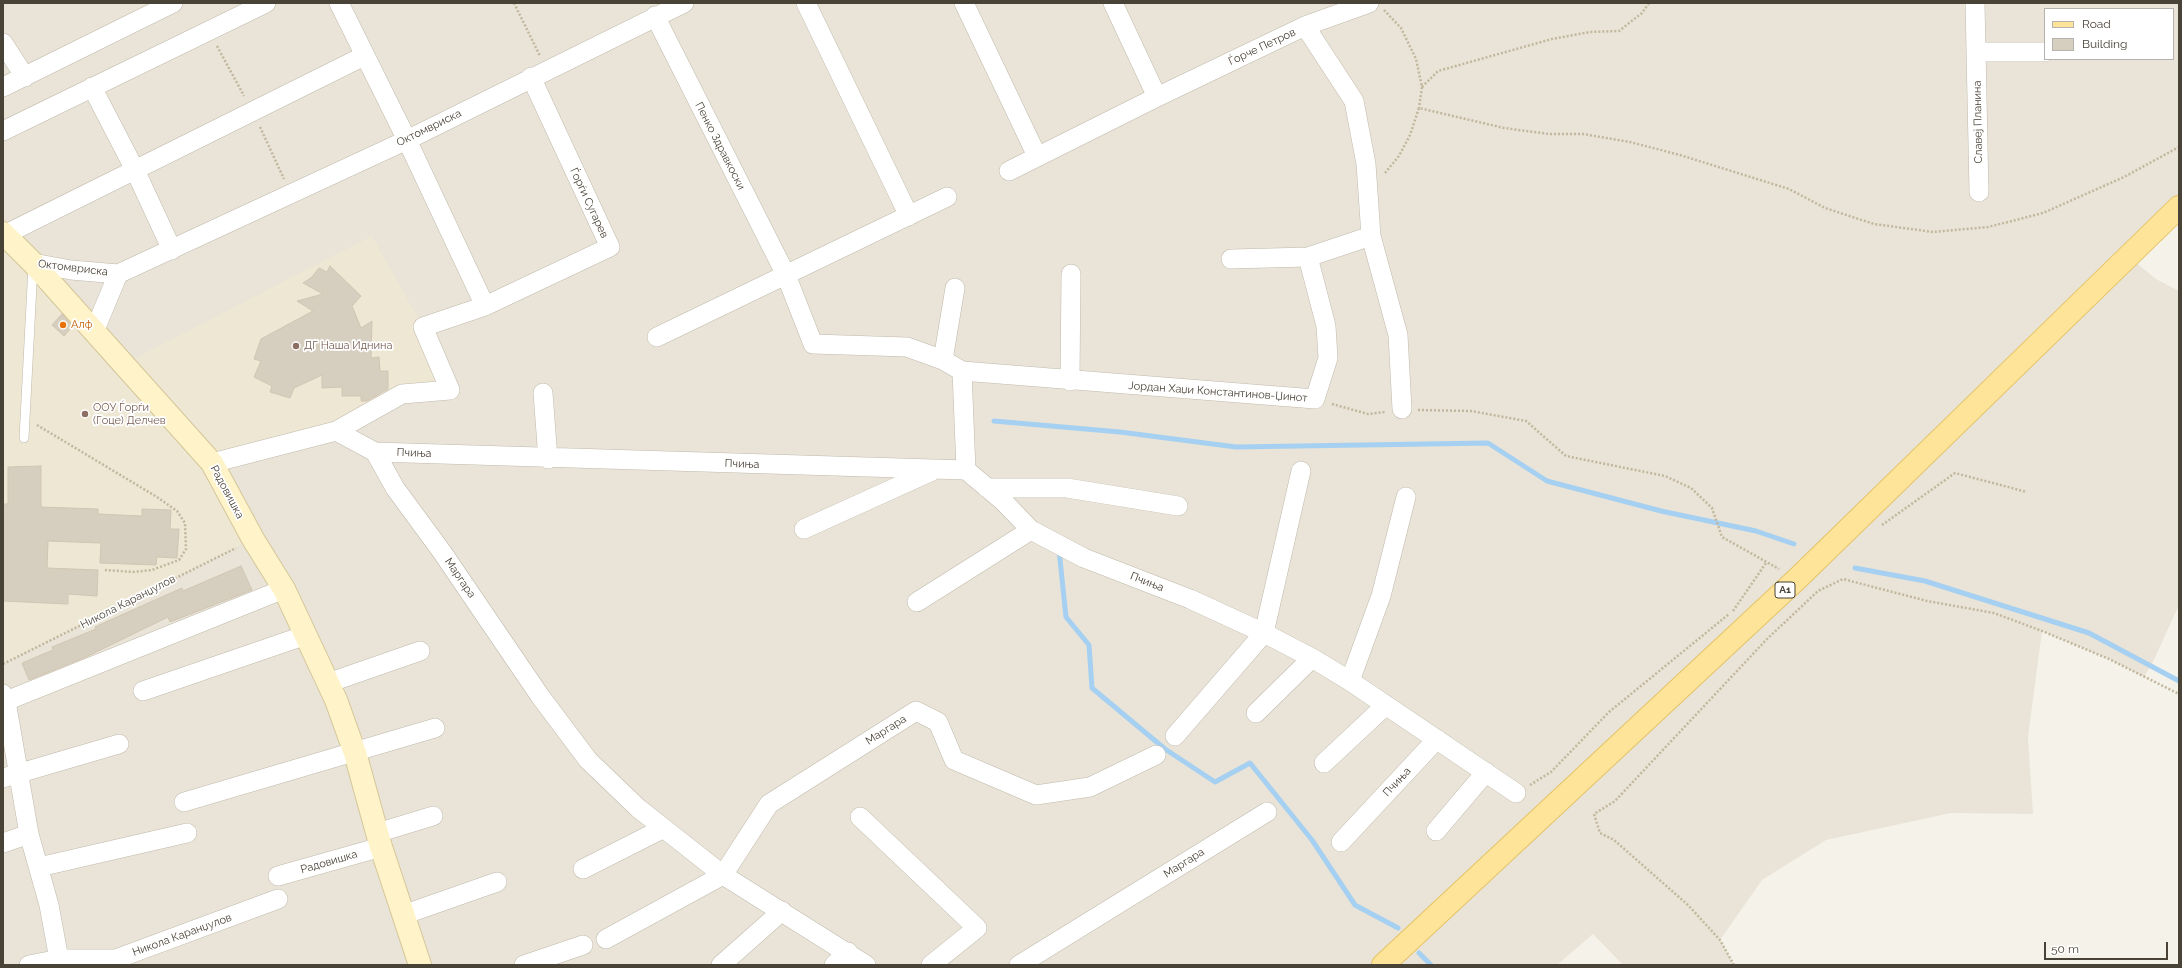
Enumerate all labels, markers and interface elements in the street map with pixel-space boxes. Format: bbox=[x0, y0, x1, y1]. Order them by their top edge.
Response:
legend bbox=[2044, 8, 2174, 60]
text: Road bbox=[2082, 17, 2111, 31]
street label: Ѓорче Петров bbox=[1226, 26, 1298, 68]
text: Building bbox=[2082, 37, 2128, 51]
street label: Славеј Планина bbox=[1971, 80, 1985, 164]
street label: Пенко Здравкоски bbox=[692, 100, 748, 192]
street label: Октомвриска bbox=[394, 107, 464, 149]
street label: Ѓорѓи Сугарев bbox=[567, 166, 611, 240]
street label: Октомвриска bbox=[37, 257, 109, 279]
place label: Алф bbox=[71, 318, 92, 332]
marker: Алф bbox=[58, 320, 68, 330]
place label: ДГ Наша Иднина bbox=[304, 339, 392, 353]
marker: ДГ Наша Иднина bbox=[291, 341, 301, 351]
street label: Јордан Хаџи Константинов-Џинот bbox=[1128, 379, 1308, 405]
place label: ООУ Ѓорѓи (Гоце) Делчев bbox=[93, 401, 166, 427]
marker: ООУ Ѓорѓи (Гоце) Делчев bbox=[80, 409, 90, 419]
street label: Пчиња bbox=[396, 446, 432, 460]
street label: Пчиња bbox=[724, 457, 760, 471]
street label: Радовишка bbox=[207, 463, 247, 521]
street label: Маргара bbox=[442, 555, 478, 601]
street label: Пчиња bbox=[1128, 570, 1166, 594]
street label: Никола Каранџулов bbox=[78, 572, 178, 632]
road number: A1 bbox=[1775, 582, 1795, 598]
street label: Маргара bbox=[863, 712, 909, 748]
street label: Пчиња bbox=[1380, 765, 1414, 799]
street label: Маргара bbox=[1161, 845, 1207, 881]
street label: Радовишка bbox=[299, 848, 359, 876]
street label: Никола Каранџулов bbox=[131, 911, 233, 959]
scale bar bbox=[2046, 934, 2170, 960]
text: 50 m bbox=[2051, 942, 2079, 956]

